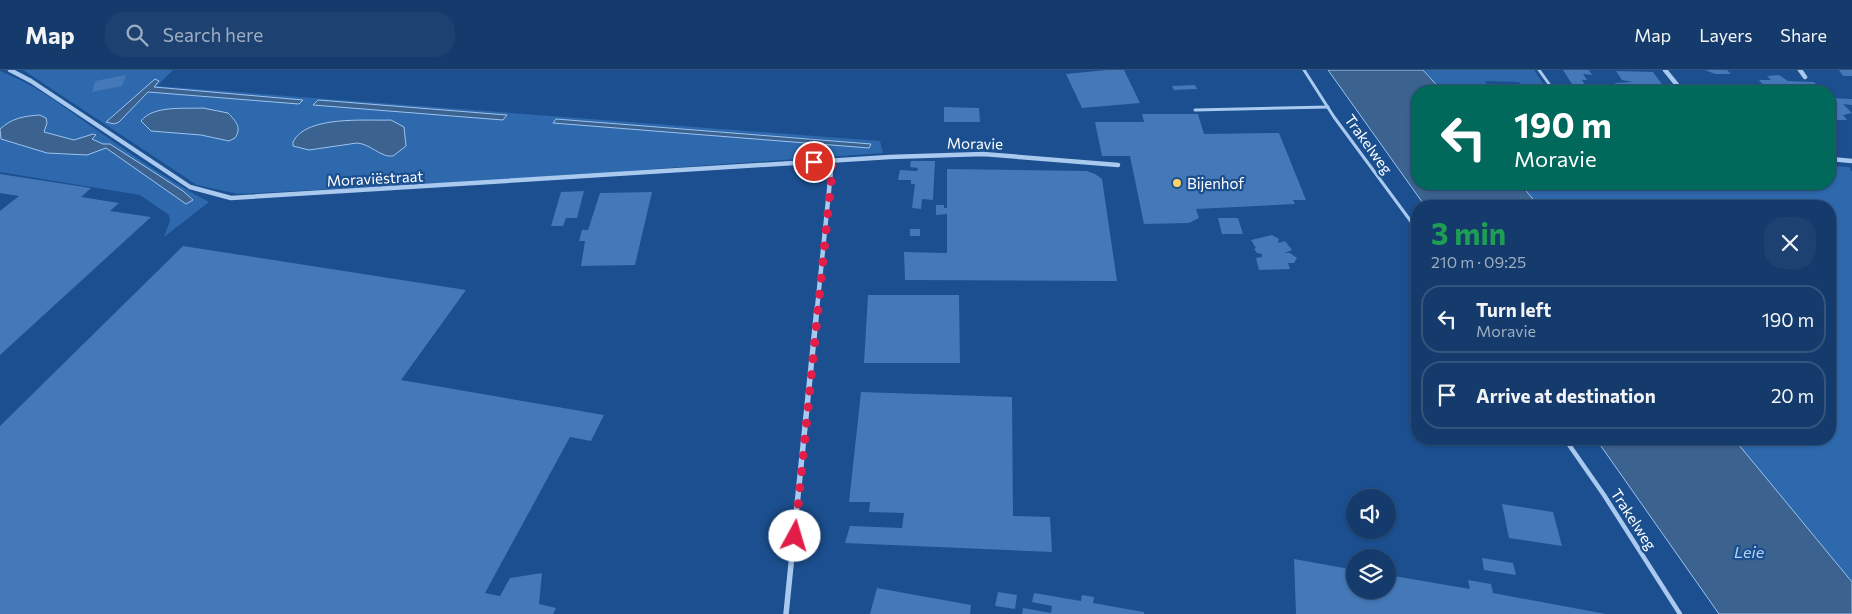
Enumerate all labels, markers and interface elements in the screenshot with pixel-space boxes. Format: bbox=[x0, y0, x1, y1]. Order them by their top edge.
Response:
search box bbox=[105, 12, 455, 57]
text: Map bbox=[25, 20, 75, 49]
icon: search bbox=[123, 21, 151, 49]
text: Search here bbox=[163, 23, 263, 46]
text: Map bbox=[1634, 24, 1671, 46]
text: Layers bbox=[1699, 24, 1752, 46]
text: Share bbox=[1780, 24, 1827, 46]
text: 190 m bbox=[1514, 102, 1612, 145]
icon: left bbox=[1431, 105, 1496, 170]
street label: Trakelweg bbox=[1341, 111, 1397, 177]
street label: Moravie bbox=[947, 134, 1003, 152]
pin bbox=[793, 141, 835, 183]
text: Moravie bbox=[1514, 145, 1597, 172]
icon: arrive bbox=[800, 148, 828, 176]
street label: Moraviëstraat bbox=[326, 166, 424, 190]
place label: Bijenhof bbox=[1187, 174, 1244, 192]
marker: Bijenhof bbox=[1171, 177, 1183, 189]
text: 3 min bbox=[1431, 214, 1506, 251]
button: close bbox=[1764, 217, 1816, 269]
text: 210 m · 09:25 bbox=[1431, 252, 1526, 271]
text: Turn left bbox=[1476, 298, 1551, 321]
icon: left bbox=[1433, 305, 1461, 333]
text: 190 m bbox=[1762, 308, 1814, 331]
text: Moravie bbox=[1476, 321, 1536, 340]
icon: arrive bbox=[1433, 381, 1461, 409]
text: Arrive at destination bbox=[1476, 384, 1656, 407]
text: 20 m bbox=[1771, 384, 1814, 407]
street label: Trakelweg bbox=[1608, 485, 1660, 553]
map controls bbox=[1346, 489, 1396, 599]
button: sound bbox=[1346, 489, 1396, 539]
position arrow bbox=[768, 509, 820, 561]
water label: Leie bbox=[1734, 542, 1765, 561]
button: layers bbox=[1346, 549, 1396, 599]

